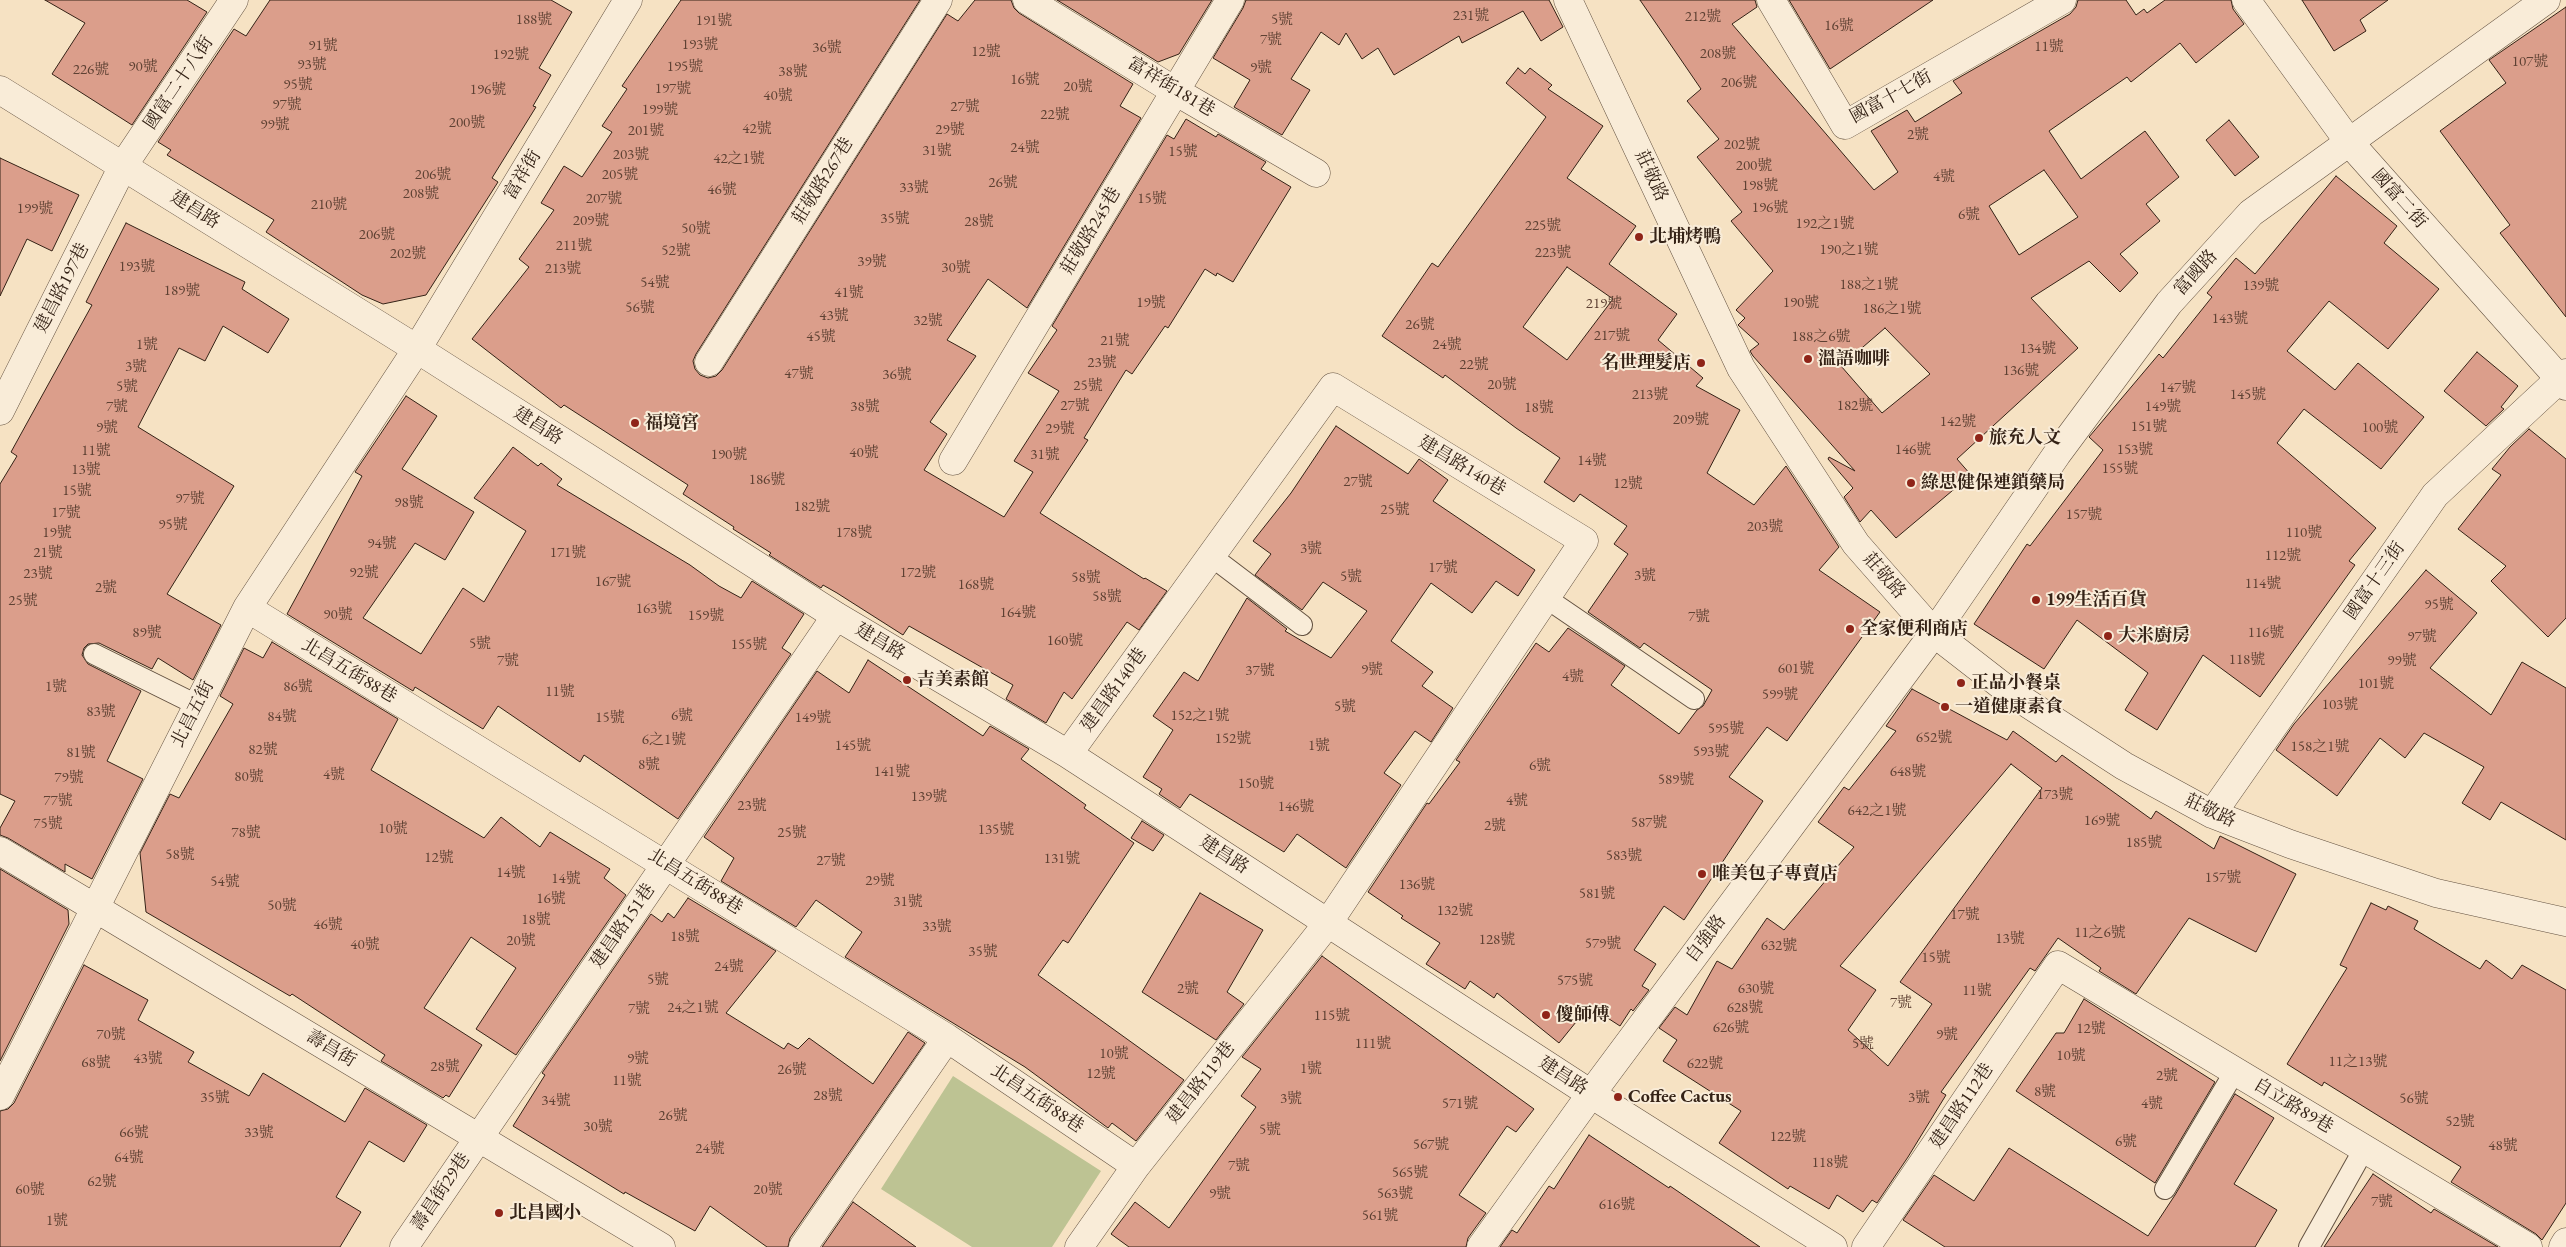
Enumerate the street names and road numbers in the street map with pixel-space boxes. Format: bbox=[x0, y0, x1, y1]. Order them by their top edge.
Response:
street label: 國富二十八街 bbox=[140, 32, 218, 134]
street label: 富祥街181巷 bbox=[1123, 53, 1219, 121]
street label: 國富十七街 bbox=[1846, 66, 1936, 128]
street label: 莊敬路267巷 bbox=[788, 134, 858, 228]
street label: 富祥街 bbox=[500, 146, 546, 204]
street label: 莊敬路 bbox=[1630, 147, 1672, 205]
street label: 國富二街 bbox=[2367, 165, 2431, 233]
street label: 莊敬路245巷 bbox=[1057, 183, 1125, 279]
street label: 建昌路 bbox=[166, 187, 224, 233]
street label: 建昌路197巷 bbox=[30, 239, 94, 337]
street label: 富國路 bbox=[2170, 246, 2222, 300]
street label: 建昌路 bbox=[509, 403, 567, 449]
street label: 建昌路140巷 bbox=[1414, 432, 1510, 500]
street label: 國富十三街 bbox=[2340, 538, 2410, 624]
street label: 莊敬路 bbox=[1858, 549, 1910, 603]
street label: 建昌路 bbox=[851, 619, 909, 665]
street label: 北昌五街88巷 bbox=[297, 634, 401, 708]
street label: 建昌路140巷 bbox=[1076, 644, 1152, 736]
street label: 北昌五街 bbox=[167, 677, 219, 751]
street label: 莊敬路 bbox=[2181, 790, 2239, 832]
street label: 建昌路 bbox=[1195, 831, 1253, 879]
street label: 北昌五街88巷 bbox=[644, 844, 746, 920]
street label: 建昌路151巷 bbox=[586, 880, 660, 972]
street label: 自強路 bbox=[1681, 911, 1731, 967]
street label: 壽昌街 bbox=[302, 1026, 360, 1072]
street label: 建昌路119巷 bbox=[1162, 1038, 1240, 1128]
street label: 建昌路 bbox=[1534, 1052, 1592, 1100]
street label: 建昌路112巷 bbox=[1926, 1059, 1998, 1153]
street label: 北昌五街88巷 bbox=[986, 1060, 1088, 1138]
street label: 自立路89巷 bbox=[2249, 1074, 2337, 1138]
street label: 壽昌街29巷 bbox=[407, 1149, 475, 1235]

